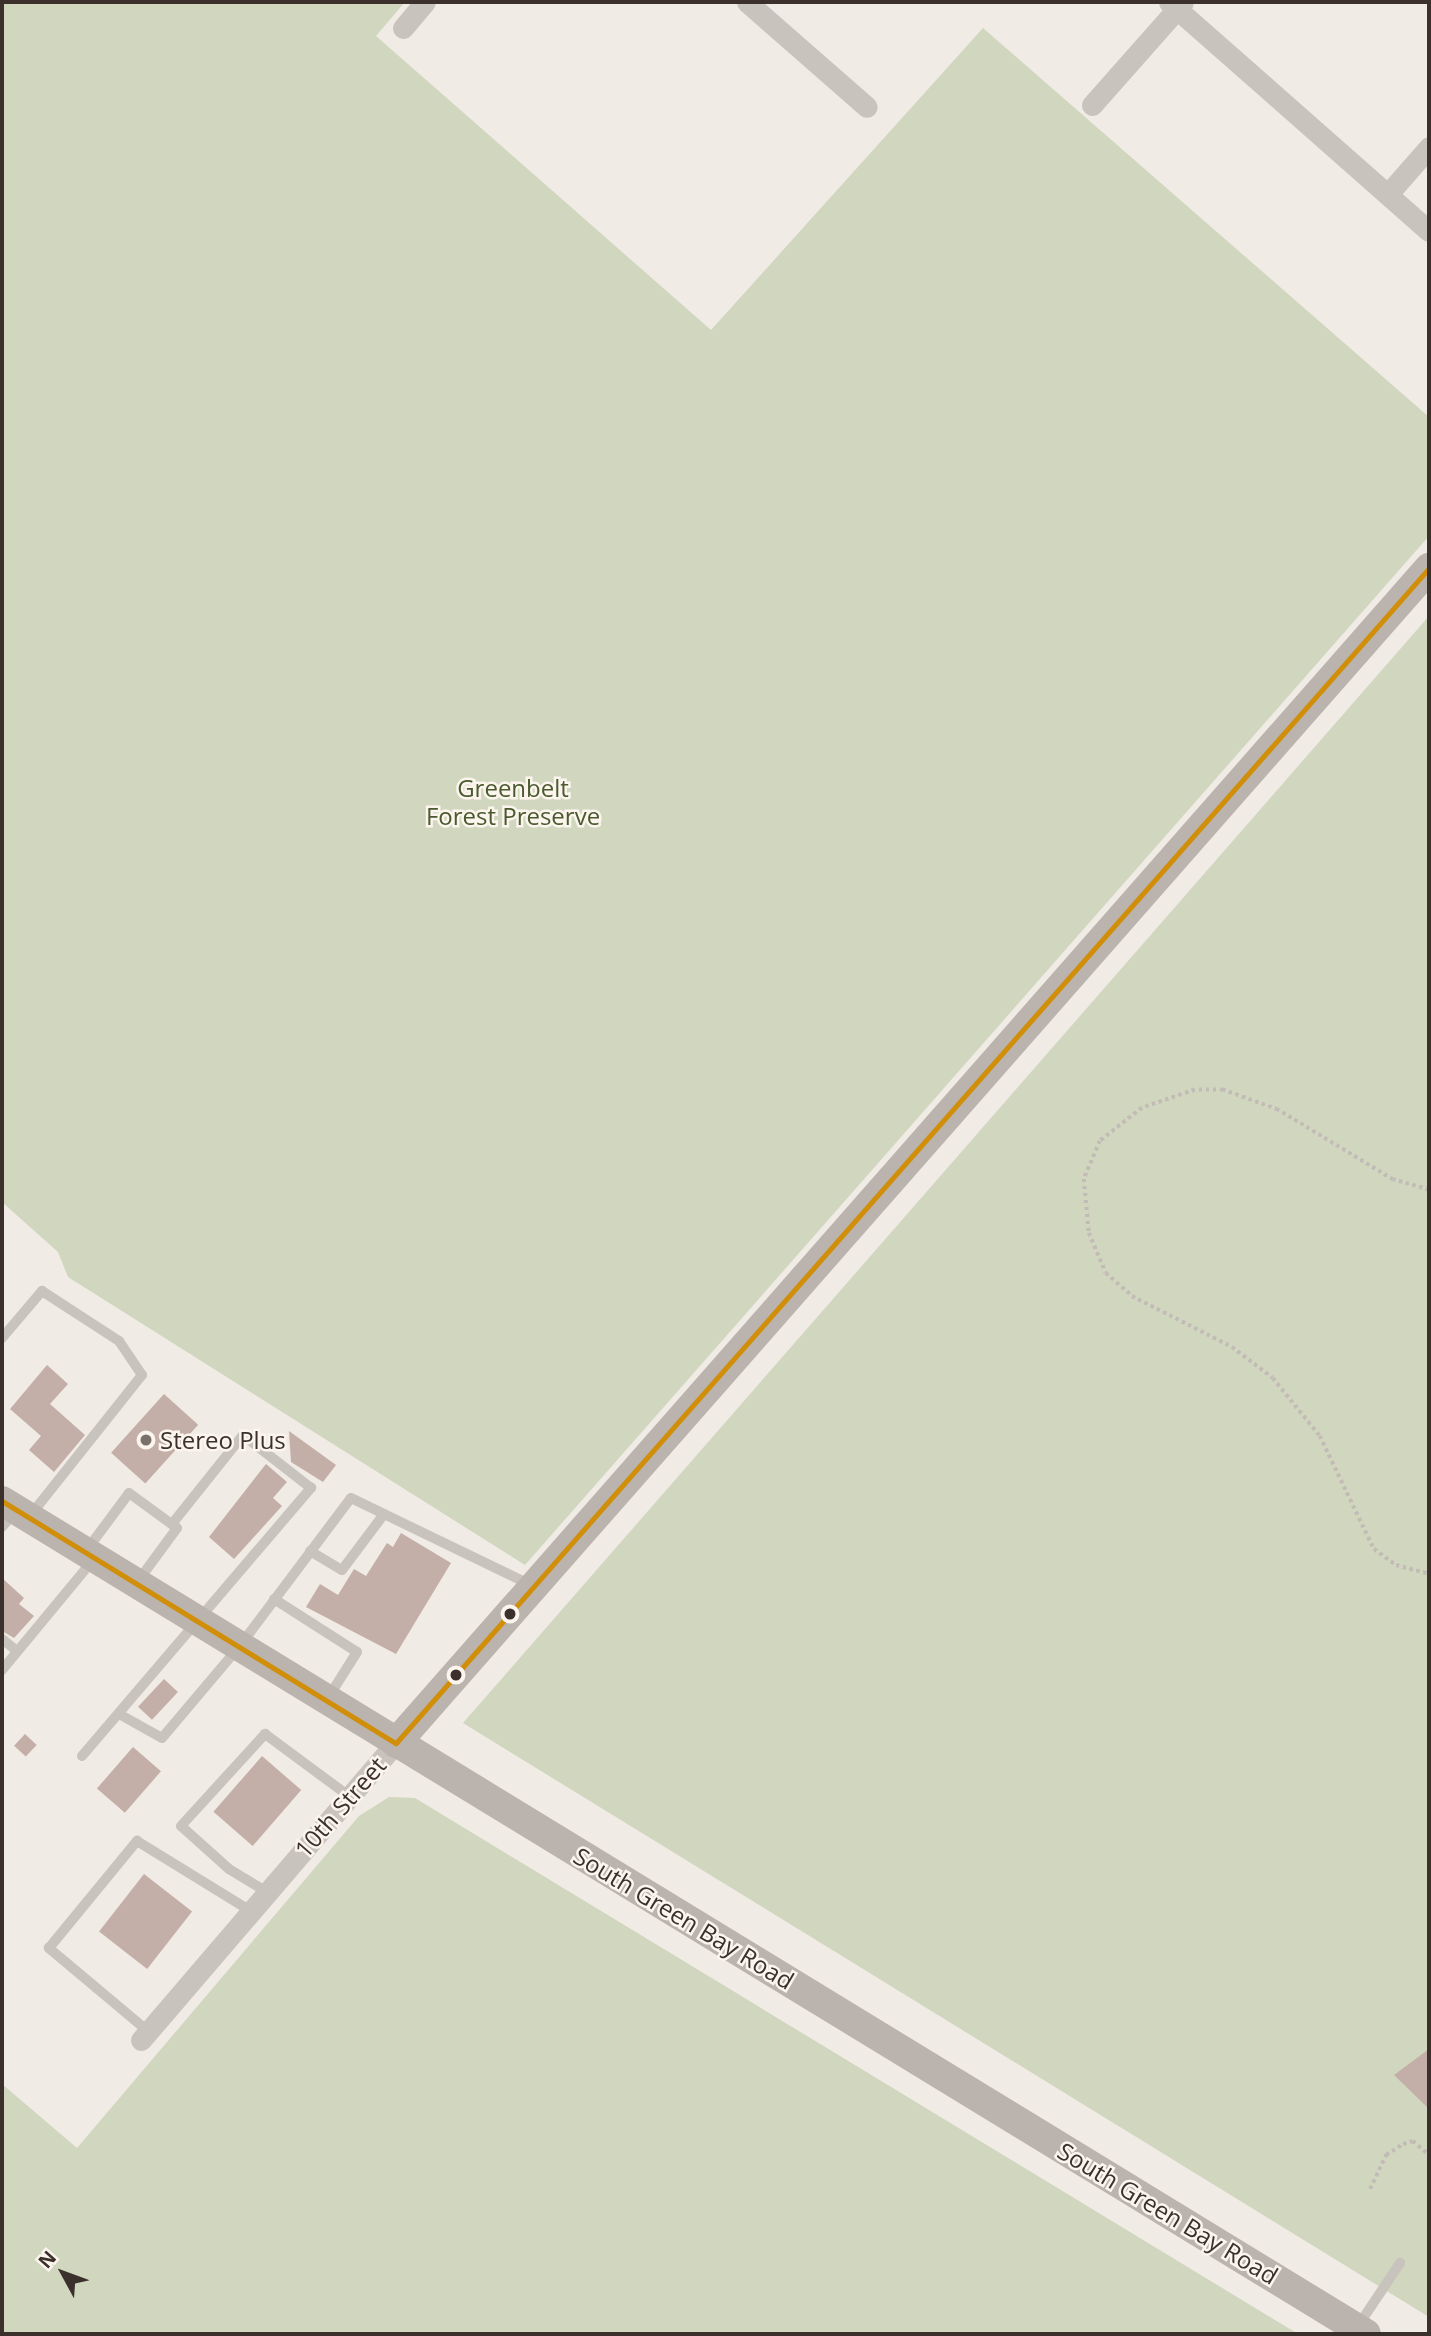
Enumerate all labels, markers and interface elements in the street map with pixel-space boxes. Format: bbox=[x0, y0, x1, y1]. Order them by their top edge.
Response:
park label: Greenbelt Forest Preserve bbox=[426, 774, 600, 830]
place label: Stereo Plus bbox=[160, 1426, 286, 1454]
marker: Stereo Plus bbox=[138, 1432, 154, 1448]
unlabelled marker bbox=[503, 1607, 517, 1621]
unlabelled marker bbox=[449, 1668, 463, 1682]
street label: 10th Street bbox=[288, 1751, 392, 1863]
street label: South Green Bay Road bbox=[569, 1841, 799, 1995]
street label: South Green Bay Road bbox=[1053, 2136, 1283, 2290]
north arrow bbox=[28, 2238, 98, 2308]
text: N bbox=[32, 2245, 62, 2274]

